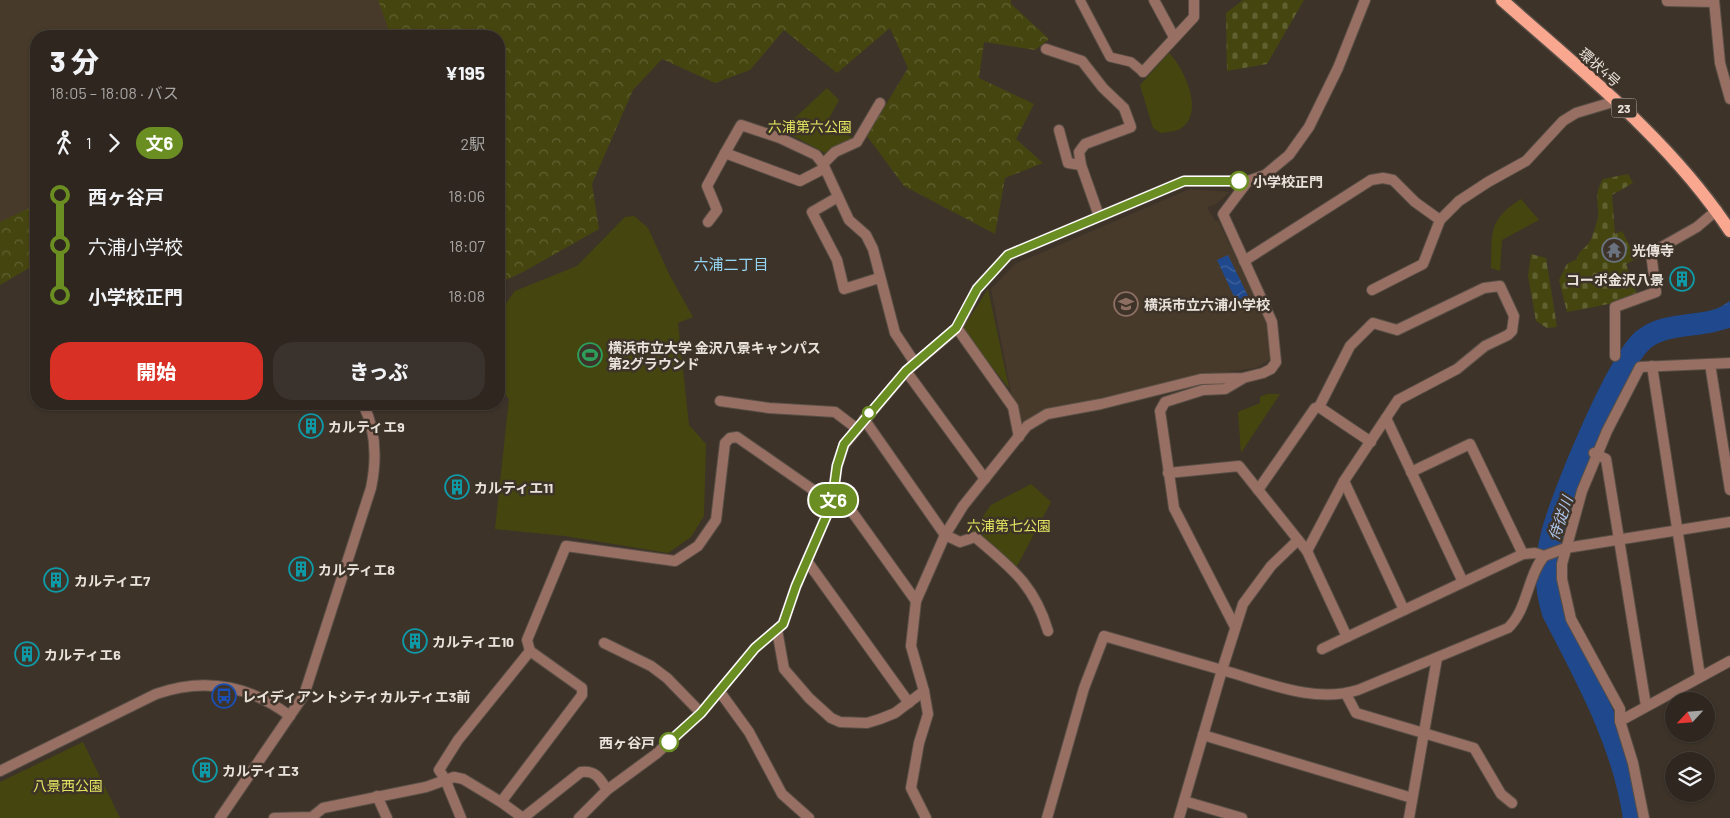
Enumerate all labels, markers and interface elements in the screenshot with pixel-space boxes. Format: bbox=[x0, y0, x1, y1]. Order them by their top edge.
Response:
text: 3 分 bbox=[50, 44, 99, 78]
street label: 環状4号 bbox=[1576, 44, 1624, 90]
text: ¥195 bbox=[445, 61, 485, 84]
text: 18:05 – 18:08 · バス bbox=[50, 83, 179, 102]
road number: 23 bbox=[1612, 99, 1636, 118]
park label: 六浦第六公園 bbox=[768, 118, 852, 135]
icon: walk bbox=[50, 129, 78, 157]
icon: forward bbox=[100, 129, 128, 157]
text: 文6 bbox=[146, 132, 173, 154]
text: 1 bbox=[86, 133, 92, 152]
text: 2駅 bbox=[460, 134, 485, 153]
marker: 小学校正門 bbox=[1229, 171, 1249, 191]
place label: 小学校正門 bbox=[1253, 173, 1323, 190]
text: 西ヶ谷戸 bbox=[88, 185, 164, 208]
text: 18:06 bbox=[448, 186, 485, 205]
text: 六浦小学校 bbox=[88, 235, 183, 258]
text: 18:07 bbox=[449, 236, 485, 255]
temple icon: 光傳寺 bbox=[1601, 237, 1627, 263]
place label: 光傳寺 bbox=[1632, 242, 1674, 259]
district label: 六浦二丁目 bbox=[693, 255, 769, 273]
building icon: コーポ金沢八景 bbox=[1669, 266, 1695, 292]
place label: コーポ金沢八景 bbox=[1566, 271, 1664, 288]
text: 小学校正門 bbox=[88, 285, 183, 308]
text: 18:08 bbox=[448, 286, 485, 305]
school or university icon: 横浜市立六浦小学校 bbox=[1113, 291, 1139, 317]
place label: 横浜市立六浦小学校 bbox=[1144, 296, 1270, 313]
place label: 横浜市立大学 金沢八景キャンパス 第2グラウンド bbox=[608, 339, 821, 372]
button: 開始 bbox=[50, 342, 263, 400]
button: きっぷ bbox=[273, 342, 485, 400]
sports icon: 横浜市立大学 金沢八景キャンパス 第2グラウンド bbox=[577, 342, 603, 368]
unlabelled marker bbox=[862, 406, 876, 420]
building icon: カルティエ9 bbox=[298, 413, 324, 439]
place label: カルティエ9 bbox=[328, 418, 405, 435]
building icon: カルティエ11 bbox=[444, 474, 470, 500]
place label: カルティエ11 bbox=[474, 479, 553, 496]
line badge: 文6 bbox=[810, 484, 856, 516]
text: 文6 bbox=[819, 489, 847, 511]
water label: 侍従川 bbox=[1544, 492, 1576, 542]
park label: 六浦第七公園 bbox=[967, 517, 1051, 534]
building icon: カルティエ8 bbox=[288, 556, 314, 582]
place label: カルティエ8 bbox=[318, 561, 395, 578]
building icon: カルティエ7 bbox=[43, 567, 69, 593]
place label: カルティエ7 bbox=[74, 572, 150, 589]
building icon: カルティエ10 bbox=[402, 628, 428, 654]
place label: カルティエ10 bbox=[432, 633, 514, 650]
building icon: カルティエ6 bbox=[14, 641, 40, 667]
place label: カルティエ6 bbox=[44, 646, 121, 663]
bus stop icon: レイディアントシティカルティエ3前 bbox=[211, 683, 237, 709]
place label: レイディアントシティカルティエ3前 bbox=[242, 688, 470, 705]
north arrow bbox=[1665, 692, 1715, 742]
map controls bbox=[1665, 692, 1715, 802]
marker: 西ヶ谷戸 bbox=[659, 732, 679, 752]
place label: 西ヶ谷戸 bbox=[599, 734, 655, 751]
button: layers bbox=[1665, 752, 1715, 802]
building icon: カルティエ3 bbox=[192, 757, 218, 783]
place label: カルティエ3 bbox=[222, 762, 299, 779]
park label: 八景西公園 bbox=[33, 777, 103, 794]

